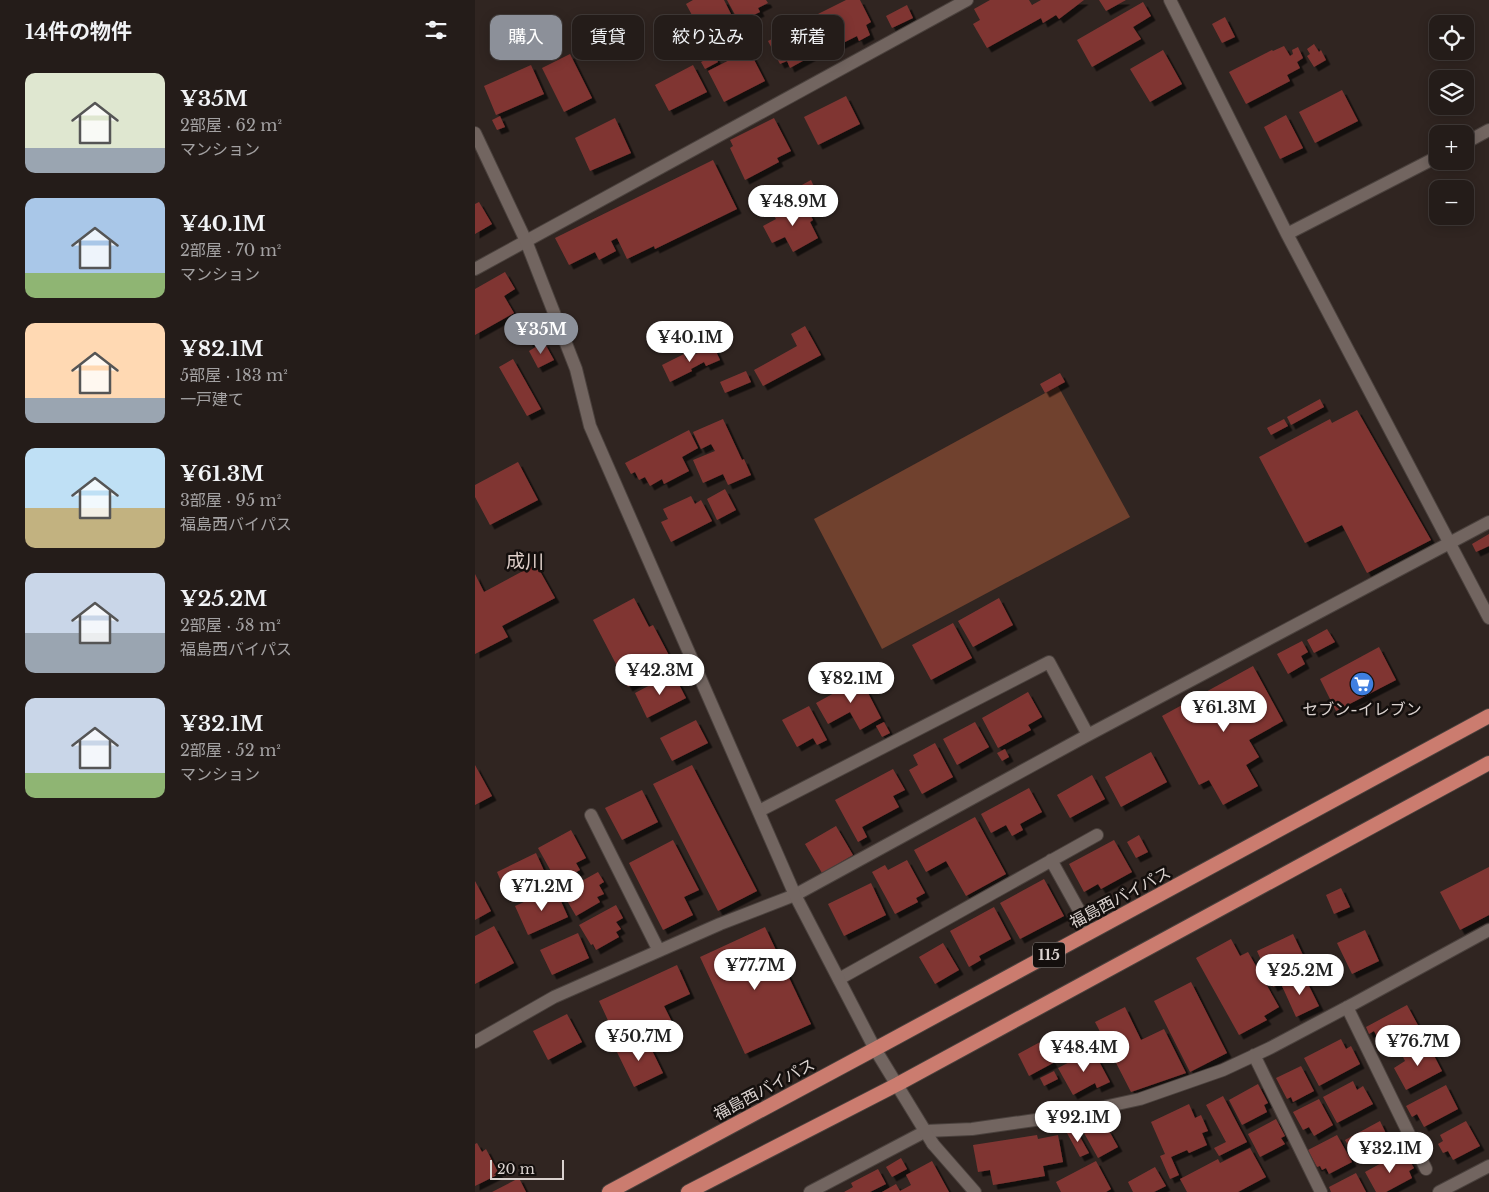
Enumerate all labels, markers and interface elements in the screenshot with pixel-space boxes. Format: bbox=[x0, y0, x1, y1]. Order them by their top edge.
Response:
chip: 購入 bbox=[490, 15, 562, 60]
chip: 賃貸 bbox=[572, 15, 644, 60]
chip: 絞り込み bbox=[654, 15, 762, 60]
chip: 新着 bbox=[772, 15, 844, 60]
map controls bbox=[1429, 15, 1474, 225]
button: locate bbox=[1429, 15, 1474, 60]
icon: filters bbox=[422, 16, 450, 44]
text: 14件の物件 bbox=[25, 19, 132, 45]
button: layers bbox=[1429, 70, 1474, 115]
text: ¥35M bbox=[180, 86, 248, 112]
icon: home bbox=[65, 93, 125, 153]
text: 2部屋 · 62 m² bbox=[180, 115, 282, 135]
button: + bbox=[1429, 125, 1474, 170]
text: マンション bbox=[180, 139, 260, 159]
button: − bbox=[1429, 180, 1474, 225]
pin: ¥48.9M bbox=[752, 184, 834, 227]
text: ¥48.9M bbox=[759, 191, 827, 211]
text: ¥40.1M bbox=[180, 211, 266, 237]
icon: home bbox=[65, 218, 125, 278]
text: 2部屋 · 70 m² bbox=[180, 240, 281, 260]
text: マンション bbox=[180, 264, 260, 284]
pin: ¥35M bbox=[511, 312, 571, 355]
text: ¥35M bbox=[515, 319, 567, 339]
pin: ¥40.1M bbox=[649, 320, 731, 363]
text: ¥40.1M bbox=[657, 327, 723, 347]
text: ¥82.1M bbox=[180, 336, 264, 362]
icon: home bbox=[65, 343, 125, 403]
text: 5部屋 · 183 m² bbox=[180, 365, 288, 385]
text: 一戸建て bbox=[180, 389, 244, 409]
text: ¥61.3M bbox=[180, 461, 264, 487]
icon: home bbox=[65, 468, 125, 528]
text: 3部屋 · 95 m² bbox=[180, 490, 281, 510]
text: 福島西バイパス bbox=[180, 514, 292, 534]
district label: 成川 bbox=[506, 550, 544, 573]
text: ¥25.2M bbox=[180, 586, 267, 612]
icon: home bbox=[65, 593, 125, 653]
text: 2部屋 · 58 m² bbox=[180, 615, 281, 635]
text: 福島西バイパス bbox=[180, 639, 292, 659]
pin: ¥42.3M bbox=[619, 654, 701, 696]
text: ¥42.3M bbox=[626, 660, 694, 680]
pin: ¥82.1M bbox=[810, 662, 892, 704]
text: ¥82.1M bbox=[819, 668, 883, 688]
supermarket icon: セブン-イレブン bbox=[1349, 671, 1375, 697]
pin: ¥61.3M bbox=[1183, 690, 1265, 733]
text: ¥61.3M bbox=[1192, 697, 1256, 717]
place label: セブン-イレブン bbox=[1302, 699, 1422, 719]
text: ¥32.1M bbox=[180, 711, 264, 737]
icon: home bbox=[65, 718, 125, 778]
text: 2部屋 · 52 m² bbox=[180, 740, 281, 760]
text: マンション bbox=[180, 764, 260, 784]
street label: 福島西バイパス bbox=[1066, 862, 1174, 932]
pin: ¥71.2M bbox=[501, 870, 583, 912]
text: ¥71.2M bbox=[511, 876, 573, 896]
road number: 115 bbox=[1033, 942, 1065, 968]
pin: ¥77.7M bbox=[714, 948, 796, 991]
pin: ¥25.2M bbox=[1259, 954, 1341, 996]
text: ¥77.7M bbox=[725, 955, 785, 975]
text: ¥25.2M bbox=[1267, 960, 1333, 980]
pin: ¥50.7M bbox=[598, 1020, 680, 1062]
pin: ¥76.7M bbox=[1377, 1024, 1459, 1067]
text: ¥50.7M bbox=[606, 1026, 672, 1046]
pin: ¥48.4M bbox=[1043, 1030, 1125, 1073]
text: ¥76.7M bbox=[1386, 1031, 1450, 1051]
text: ¥48.4M bbox=[1050, 1037, 1118, 1057]
street label: 福島西バイパス bbox=[710, 1054, 818, 1124]
pin: ¥92.1M bbox=[1037, 1100, 1119, 1143]
text: ¥92.1M bbox=[1046, 1107, 1110, 1127]
pin: ¥32.1M bbox=[1349, 1132, 1431, 1174]
text: ¥32.1M bbox=[1358, 1138, 1422, 1158]
scale bar bbox=[490, 1157, 564, 1180]
text: 20 m bbox=[497, 1160, 535, 1178]

